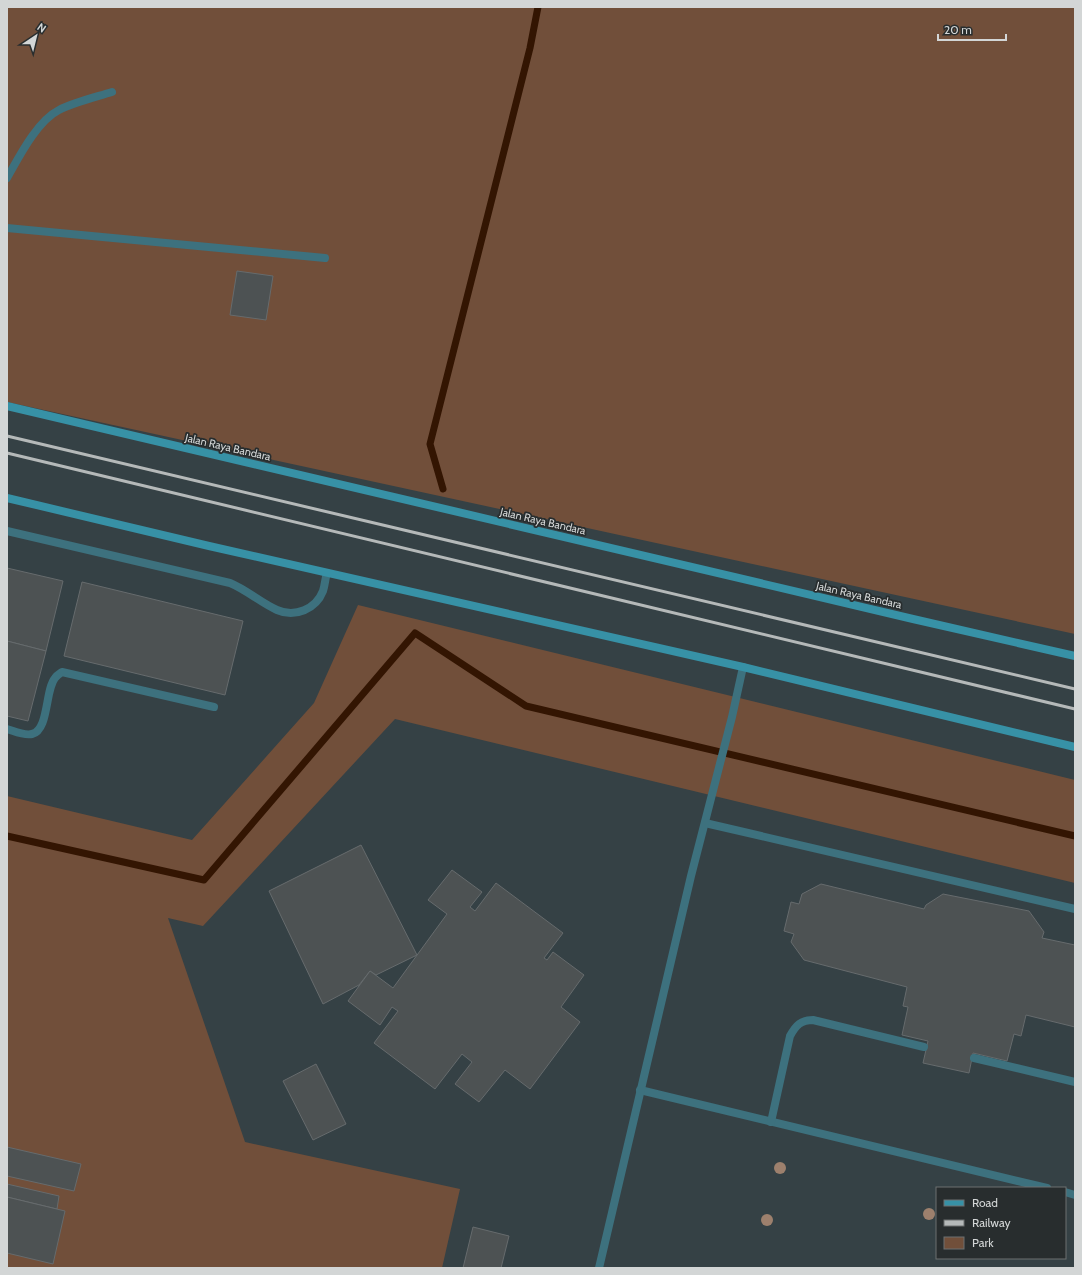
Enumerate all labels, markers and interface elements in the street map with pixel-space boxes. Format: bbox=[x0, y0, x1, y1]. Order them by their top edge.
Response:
north arrow bbox=[16, 16, 56, 56]
scale bar bbox=[938, 16, 1006, 42]
text: N bbox=[35, 20, 49, 36]
text: 20 m bbox=[944, 22, 972, 37]
street label: Jalan Raya Bandara bbox=[183, 430, 273, 464]
street label: Jalan Raya Bandara bbox=[498, 504, 588, 538]
street label: Jalan Raya Bandara bbox=[814, 578, 904, 612]
legend bbox=[936, 1187, 1066, 1259]
text: Road bbox=[972, 1195, 998, 1210]
text: Railway bbox=[972, 1215, 1010, 1230]
text: Park bbox=[972, 1235, 994, 1250]

